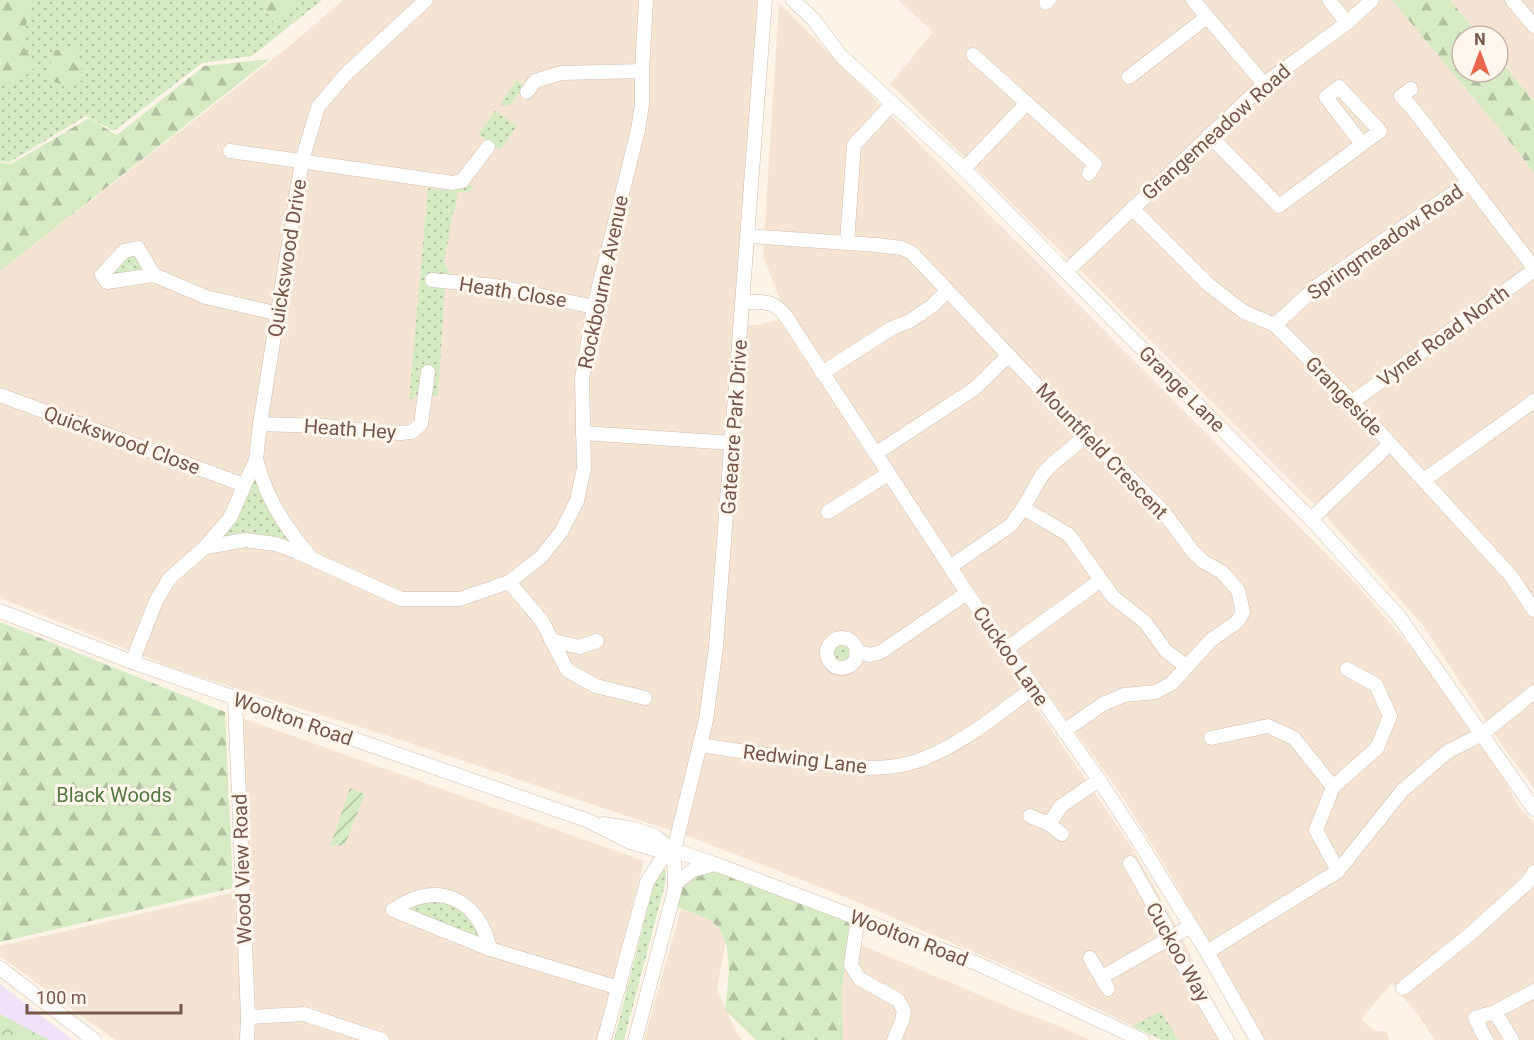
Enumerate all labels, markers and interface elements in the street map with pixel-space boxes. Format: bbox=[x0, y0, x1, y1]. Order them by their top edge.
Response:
north arrow bbox=[1450, 24, 1510, 84]
text: N bbox=[1474, 30, 1486, 49]
street label: Grangemeadow Road bbox=[1137, 59, 1295, 205]
street label: Quickswood Drive bbox=[263, 177, 311, 339]
street label: Springmeadow Road bbox=[1303, 179, 1467, 305]
street label: Rockbourne Avenue bbox=[573, 193, 633, 371]
street label: Heath Close bbox=[458, 272, 568, 312]
street label: Vyner Road North bbox=[1373, 280, 1513, 392]
street label: Gateacre Park Drive bbox=[716, 339, 752, 515]
street label: Grange Lane bbox=[1134, 341, 1230, 437]
street label: Grangeside bbox=[1300, 351, 1388, 441]
street label: Mountfield Crescent bbox=[1031, 378, 1173, 524]
street label: Quickswood Close bbox=[40, 401, 204, 479]
street label: Heath Hey bbox=[303, 414, 397, 444]
street label: Cuckoo Lane bbox=[968, 602, 1054, 710]
street label: Woolton Road bbox=[230, 687, 356, 751]
street label: Redwing Lane bbox=[742, 739, 868, 779]
park label: Black Woods bbox=[56, 783, 172, 807]
street label: Wood View Road bbox=[227, 793, 257, 945]
street label: Cuckoo Way bbox=[1141, 898, 1215, 1006]
street label: Woolton Road bbox=[846, 904, 972, 972]
scale bar bbox=[27, 977, 182, 1015]
text: 100 m bbox=[36, 987, 87, 1008]

